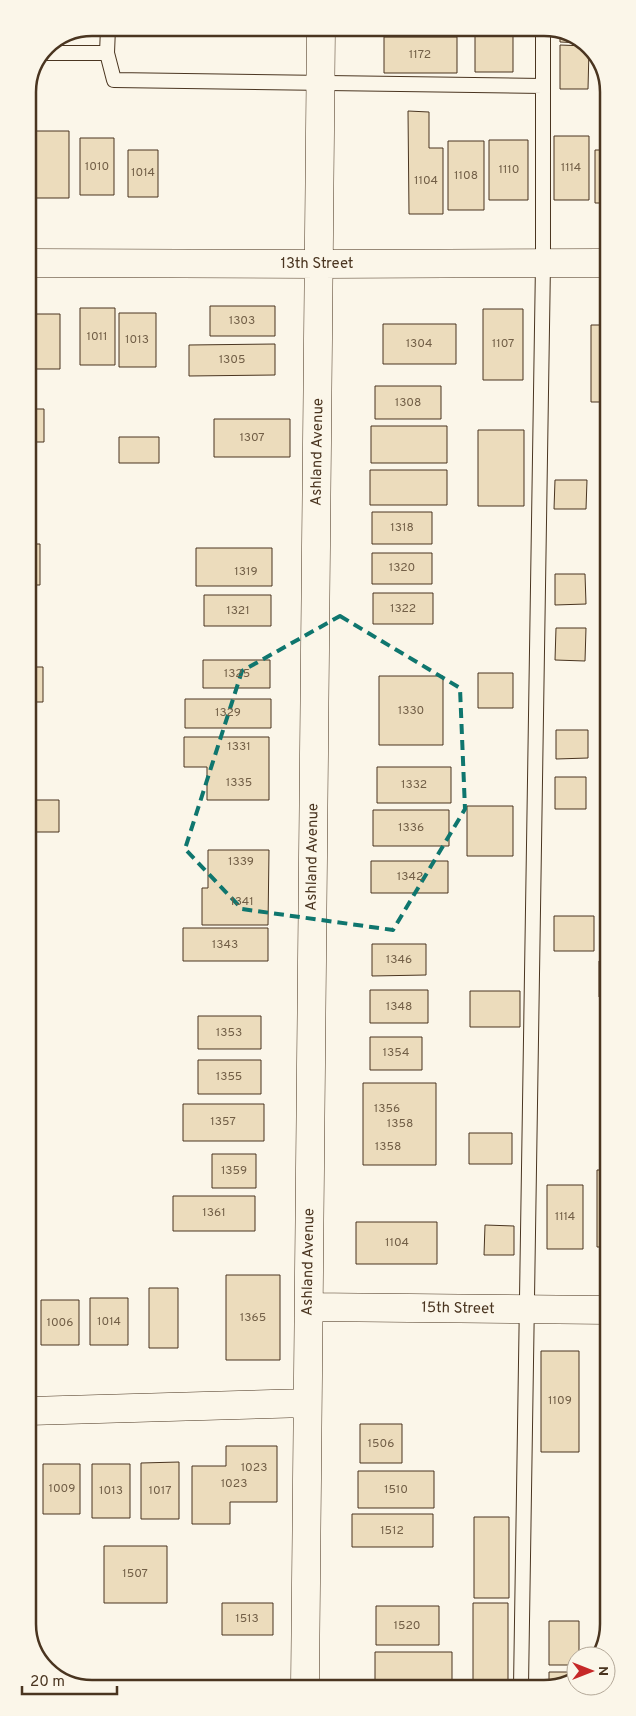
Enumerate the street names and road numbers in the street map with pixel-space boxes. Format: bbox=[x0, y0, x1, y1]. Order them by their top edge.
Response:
street label: 13th Street bbox=[281, 255, 354, 274]
street label: Ashland Avenue bbox=[308, 398, 328, 506]
street label: Ashland Avenue bbox=[303, 803, 323, 911]
street label: Ashland Avenue bbox=[299, 1208, 319, 1316]
street label: 15th Street bbox=[421, 1299, 495, 1319]

